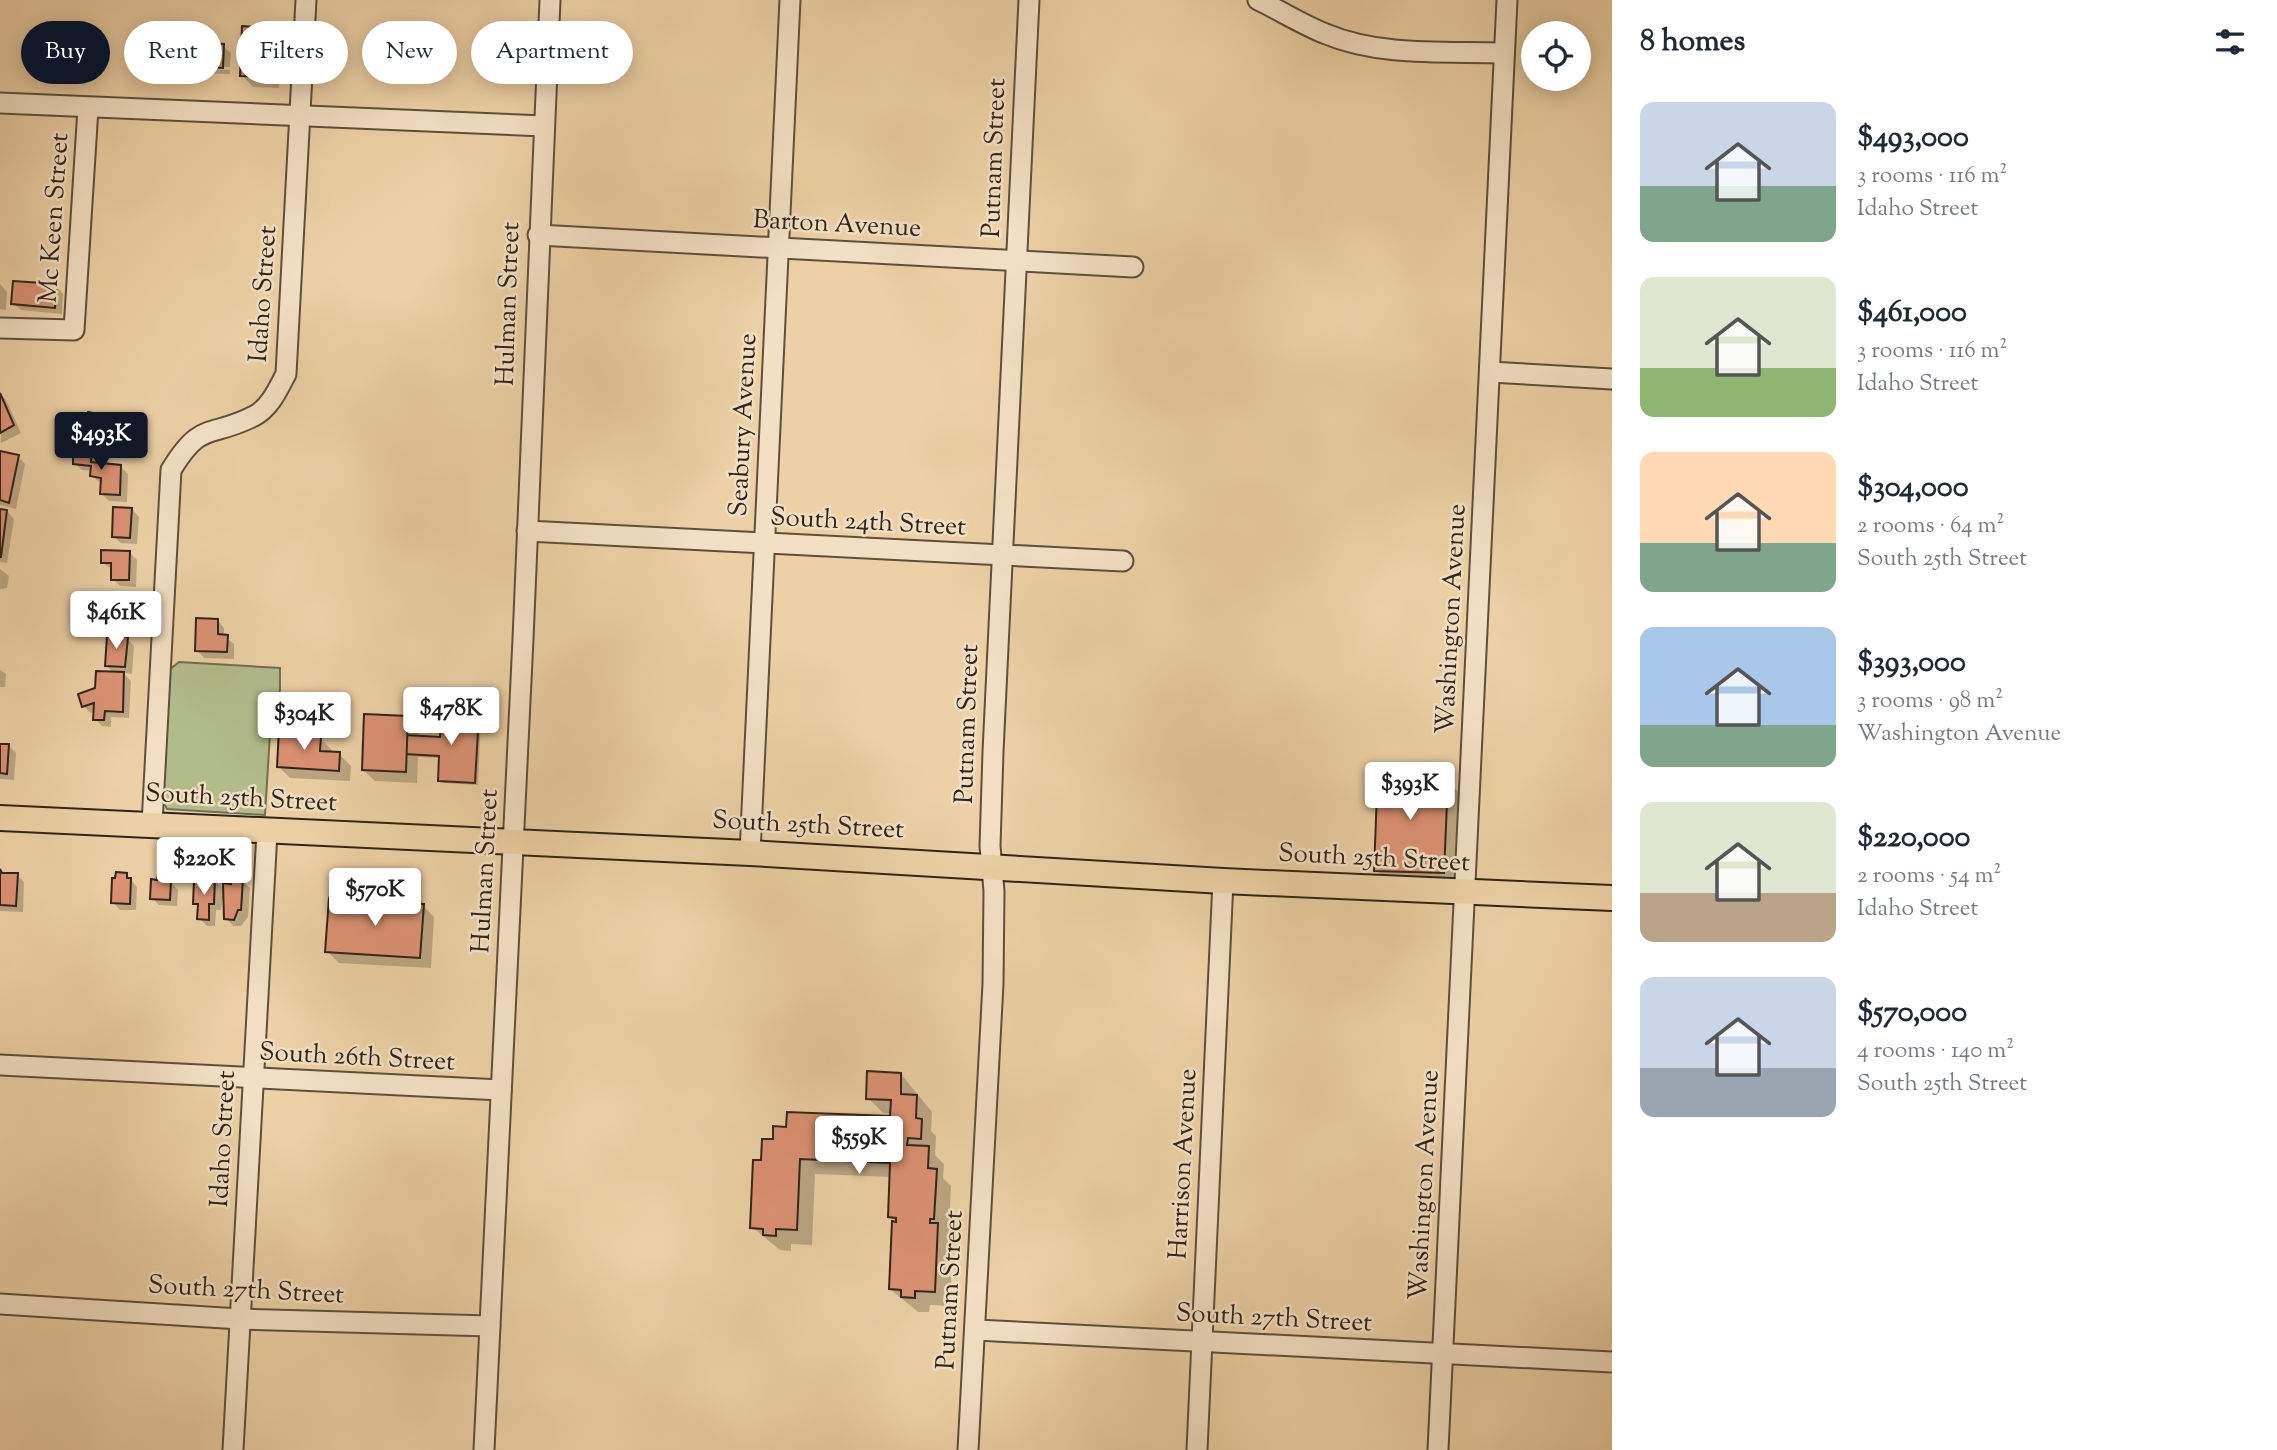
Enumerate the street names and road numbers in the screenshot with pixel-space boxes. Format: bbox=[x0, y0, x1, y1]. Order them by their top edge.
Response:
street label: Putnam Street bbox=[974, 77, 1016, 238]
street label: Mc Keen Street bbox=[31, 131, 79, 304]
street label: Barton Avenue bbox=[752, 202, 922, 248]
street label: Hulman Street bbox=[488, 221, 530, 387]
street label: Idaho Street bbox=[241, 224, 287, 364]
street label: Seabury Avenue bbox=[721, 332, 767, 518]
street label: South 24th Street bbox=[769, 499, 967, 547]
street label: Washington Avenue bbox=[1427, 503, 1477, 735]
street label: Putnam Street bbox=[947, 643, 989, 804]
street label: South 25th Street bbox=[144, 775, 338, 823]
street label: Hulman Street bbox=[463, 788, 509, 954]
street label: South 25th Street bbox=[711, 802, 905, 850]
street label: South 25th Street bbox=[1277, 835, 1471, 883]
street label: South 26th Street bbox=[258, 1034, 456, 1082]
street label: Harrison Avenue bbox=[1161, 1068, 1207, 1260]
street label: Idaho Street bbox=[202, 1069, 246, 1208]
street label: Washington Avenue bbox=[1400, 1069, 1450, 1301]
street label: Putnam Street bbox=[928, 1209, 974, 1371]
street label: South 27th Street bbox=[147, 1267, 345, 1315]
street label: South 27th Street bbox=[1175, 1295, 1373, 1343]

